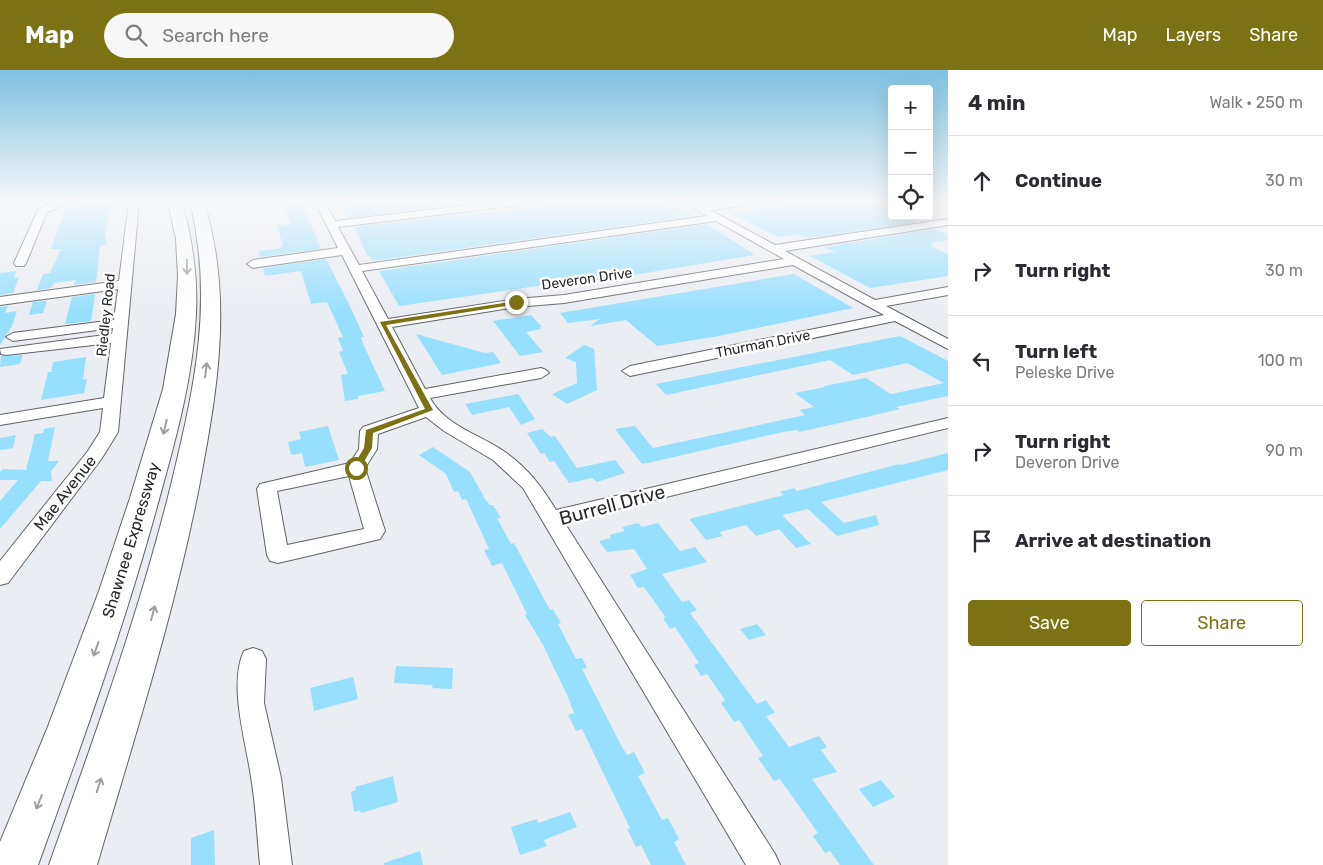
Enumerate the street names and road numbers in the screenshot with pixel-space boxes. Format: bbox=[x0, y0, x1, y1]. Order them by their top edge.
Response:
street label: Deveron Drive bbox=[541, 264, 634, 294]
street label: Riedley Road bbox=[93, 273, 119, 357]
street label: Thurman Drive bbox=[714, 326, 812, 361]
street label: Mae Avenue bbox=[30, 452, 100, 534]
street label: Shawnee Expressway bbox=[98, 460, 164, 620]
street label: Burrell Drive bbox=[557, 480, 667, 530]

